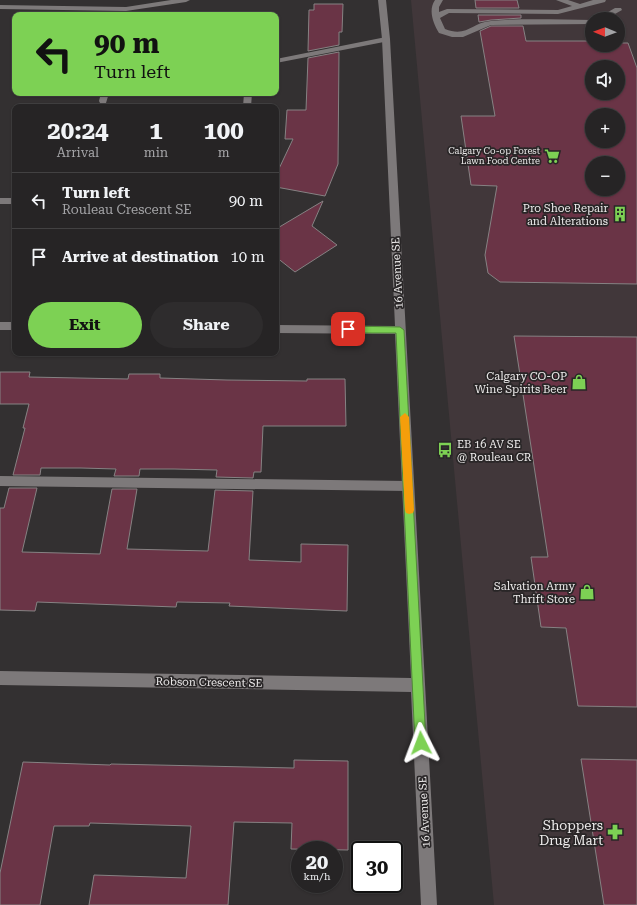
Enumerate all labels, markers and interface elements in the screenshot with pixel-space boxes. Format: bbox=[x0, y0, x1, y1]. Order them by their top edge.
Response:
north arrow bbox=[585, 12, 625, 52]
map controls bbox=[585, 12, 625, 196]
text: 90 m bbox=[94, 27, 159, 60]
icon: left bbox=[28, 28, 80, 80]
button: sound bbox=[585, 60, 625, 100]
text: Turn left bbox=[94, 61, 170, 82]
button: + bbox=[585, 108, 625, 148]
text: 20:24 bbox=[47, 117, 109, 145]
text: 1 bbox=[149, 117, 163, 145]
text: 100 bbox=[203, 117, 244, 145]
text: Arrival bbox=[57, 145, 99, 160]
text: min bbox=[144, 145, 168, 160]
text: m bbox=[218, 145, 230, 160]
place label: Calgary Co-op Forest Lawn Food Centre bbox=[448, 146, 541, 166]
supermarket icon: Calgary Co-op Forest Lawn Food Centre bbox=[543, 147, 561, 165]
button: − bbox=[585, 156, 625, 196]
text: Turn left bbox=[62, 184, 130, 202]
icon: left bbox=[28, 190, 50, 212]
text: 90 m bbox=[229, 192, 263, 210]
text: Rouleau Crescent SE bbox=[62, 202, 192, 217]
place label: Pro Shoe Repair and Alterations bbox=[523, 202, 608, 228]
building icon: Pro Shoe Repair and Alterations bbox=[611, 205, 629, 223]
street label: 16 Avenue SE bbox=[389, 237, 406, 309]
icon: arrive bbox=[28, 246, 50, 268]
text: Arrive at destination bbox=[62, 248, 218, 266]
text: 10 m bbox=[230, 248, 265, 266]
button: Exit bbox=[28, 302, 142, 348]
button: Share bbox=[150, 302, 263, 348]
pin bbox=[331, 312, 365, 346]
icon: arrive bbox=[337, 318, 359, 340]
place label: Calgary CO-OP Wine Spirits Beer bbox=[475, 370, 567, 396]
shop icon: Calgary CO-OP Wine Spirits Beer bbox=[570, 373, 588, 391]
place label: EB 16 AV SE @ Rouleau CR bbox=[457, 438, 532, 464]
bus stop icon: EB 16 AV SE @ Rouleau CR bbox=[436, 441, 454, 459]
place label: Salvation Army Thrift Store bbox=[494, 580, 575, 606]
shop icon: Salvation Army Thrift Store bbox=[578, 583, 596, 601]
street label: Robson Crescent SE bbox=[156, 675, 262, 690]
position arrow bbox=[400, 722, 442, 764]
street label: 16 Avenue SE bbox=[416, 776, 433, 848]
place label: Shoppers Drug Mart bbox=[539, 818, 603, 848]
pharmacy icon: Shoppers Drug Mart bbox=[606, 823, 624, 841]
speed limit sign: 30 bbox=[351, 841, 403, 893]
text: 20 bbox=[306, 850, 328, 874]
text: km/h bbox=[304, 871, 330, 882]

